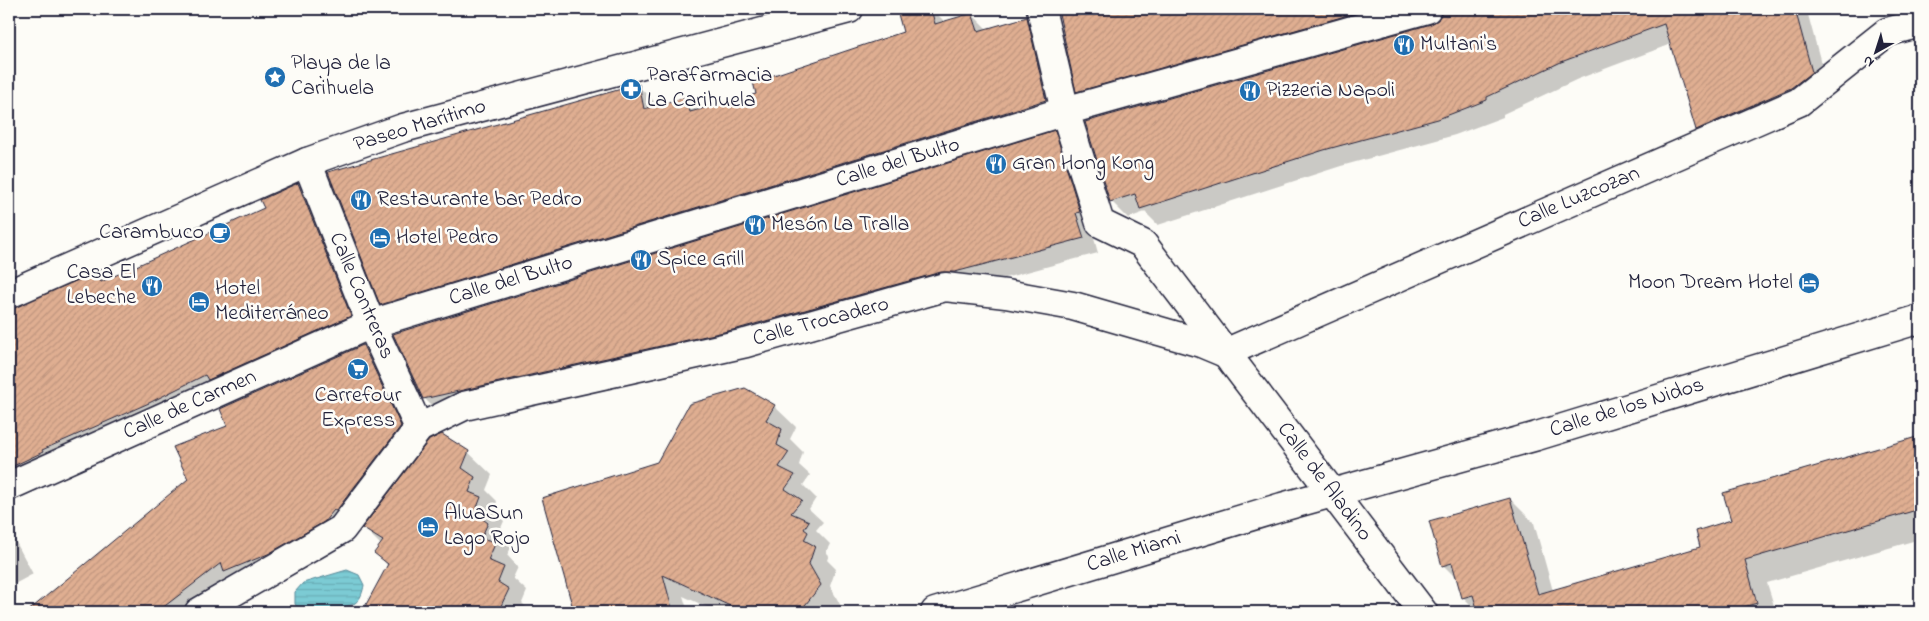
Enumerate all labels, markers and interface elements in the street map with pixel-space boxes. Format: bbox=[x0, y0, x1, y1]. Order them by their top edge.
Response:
north arrow bbox=[1852, 28, 1902, 78]
place label: Multani's bbox=[1420, 29, 1497, 61]
restaurant icon: Multani's bbox=[1392, 33, 1416, 57]
place label: Playa de la Carihuela bbox=[291, 48, 391, 105]
text: N bbox=[1858, 50, 1879, 72]
place label: Parafarmacia La Carihuela bbox=[647, 60, 772, 117]
place icon: Playa de la Carihuela bbox=[263, 65, 287, 89]
place label: Pizzeria Napoli bbox=[1266, 75, 1395, 107]
pharmacy icon: Parafarmacia La Carihuela bbox=[619, 77, 643, 101]
restaurant icon: Pizzeria Napoli bbox=[1238, 79, 1262, 103]
street label: Paseo Marítimo bbox=[350, 91, 490, 161]
street label: Calle del Bulto bbox=[832, 129, 964, 197]
place label: Gran Hong Kong bbox=[1012, 148, 1154, 181]
restaurant icon: Gran Hong Kong bbox=[984, 152, 1008, 176]
street label: Calle Luzcozan bbox=[1513, 158, 1645, 238]
place label: Restaurante bar Pedro bbox=[377, 184, 582, 216]
restaurant icon: Restaurante bar Pedro bbox=[349, 188, 373, 212]
place label: Mesón La Tralla bbox=[771, 209, 909, 241]
restaurant icon: Mesón La Tralla bbox=[743, 213, 767, 237]
place label: Carambuco bbox=[99, 217, 204, 249]
cafe icon: Carambuco bbox=[208, 221, 232, 245]
place label: Hotel Pedro bbox=[396, 222, 499, 254]
hotel icon: Hotel Pedro bbox=[368, 226, 392, 250]
street label: Calle Contreras bbox=[320, 228, 402, 364]
place label: Spice Grill bbox=[657, 244, 744, 276]
street label: Calle del Bulto bbox=[445, 247, 577, 315]
restaurant icon: Spice Grill bbox=[629, 248, 653, 272]
place label: Casa El Lebeche bbox=[66, 257, 136, 314]
place label: Moon Dream Hotel bbox=[1628, 267, 1793, 299]
hotel icon: Moon Dream Hotel bbox=[1797, 271, 1821, 295]
place label: Hotel Mediterráneo bbox=[215, 273, 329, 330]
restaurant icon: Casa El Lebeche bbox=[140, 274, 164, 298]
street label: Calle Trocadero bbox=[749, 288, 893, 356]
hotel icon: Hotel Mediterráneo bbox=[187, 290, 211, 314]
supermarket icon: Carrefour Express bbox=[346, 357, 370, 381]
street label: Calle de Carmen bbox=[118, 361, 262, 449]
street label: Calle de los Nidos bbox=[1546, 369, 1708, 447]
place label: Carrefour Express bbox=[314, 380, 402, 437]
street label: Calle de Aladino bbox=[1268, 416, 1380, 548]
place label: AluaSun Lago Rojo bbox=[444, 498, 530, 556]
hotel icon: AluaSun Lago Rojo bbox=[416, 515, 440, 539]
street label: Calle Miami bbox=[1083, 523, 1185, 581]

